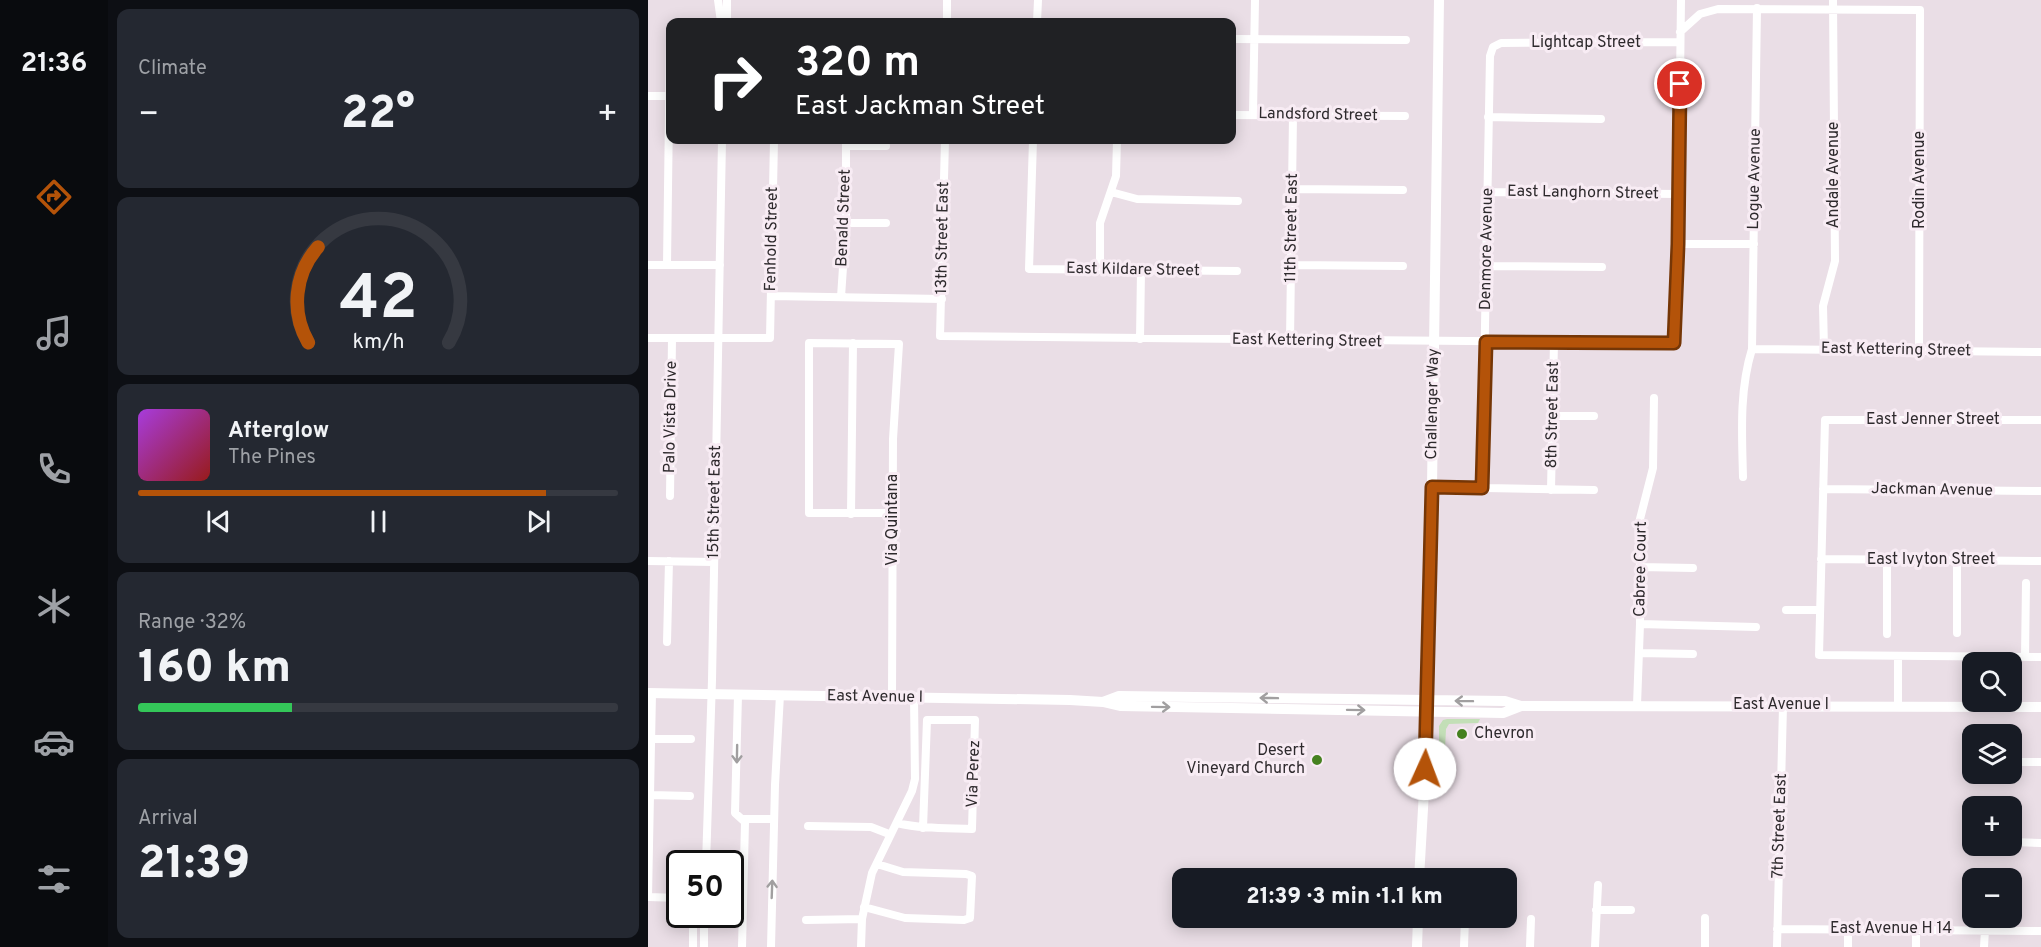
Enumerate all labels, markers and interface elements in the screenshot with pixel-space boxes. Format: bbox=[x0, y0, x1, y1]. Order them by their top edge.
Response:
street label: Lightcap Street bbox=[1531, 33, 1641, 53]
text: 320 m bbox=[795, 38, 920, 91]
icon: right bbox=[696, 42, 774, 120]
text: 21:36 bbox=[21, 47, 87, 81]
text: Climate bbox=[138, 56, 207, 82]
pin bbox=[1654, 58, 1705, 109]
icon: arrive bbox=[1663, 67, 1696, 100]
text: 22° bbox=[341, 87, 415, 144]
text: East Jackman Street bbox=[795, 90, 1045, 124]
text: − bbox=[138, 95, 159, 137]
text: + bbox=[597, 95, 618, 137]
street label: Landsford Street bbox=[1258, 104, 1378, 126]
street label: Andale Avenue bbox=[1824, 122, 1844, 228]
street label: Logue Avenue bbox=[1744, 128, 1766, 230]
street label: Rodin Avenue bbox=[1910, 131, 1930, 229]
street label: Benald Street bbox=[832, 169, 856, 267]
street label: 11th Street East bbox=[1281, 173, 1303, 283]
icon: directions bbox=[33, 176, 75, 218]
street label: 13th Street East bbox=[932, 181, 954, 295]
street label: East Langhorn Street bbox=[1507, 182, 1659, 204]
street label: Fenhold Street bbox=[761, 187, 783, 291]
street label: Denmore Avenue bbox=[1476, 188, 1498, 310]
street label: East Kildare Street bbox=[1066, 259, 1200, 281]
text: 42 bbox=[339, 262, 417, 341]
icon: music bbox=[33, 312, 75, 354]
text: km/h bbox=[352, 329, 404, 356]
street label: East Kettering Street bbox=[1232, 330, 1382, 352]
street label: East Kettering Street bbox=[1821, 339, 1971, 361]
street label: Challenger Way bbox=[1422, 348, 1444, 460]
street label: Palo Vista Drive bbox=[660, 361, 682, 473]
street label: 8th Street East bbox=[1542, 361, 1564, 469]
street label: East Jenner Street bbox=[1866, 410, 2000, 430]
text: Afterglow bbox=[228, 418, 329, 445]
text: The Pines bbox=[228, 445, 316, 471]
street label: 15th Street East bbox=[704, 445, 726, 559]
icon: phone bbox=[33, 448, 75, 490]
street label: Via Quintana bbox=[883, 474, 903, 566]
street label: Jackman Avenue bbox=[1871, 479, 1993, 501]
icon: previous bbox=[202, 505, 235, 538]
icon: pause bbox=[362, 505, 395, 538]
icon: next bbox=[522, 505, 555, 538]
street label: Cabree Court bbox=[1630, 521, 1652, 617]
street label: East Ivyton Street bbox=[1867, 550, 1995, 570]
icon: climate bbox=[33, 585, 75, 627]
text: Range · 32% bbox=[138, 610, 246, 636]
text: 160 km bbox=[138, 641, 291, 698]
map controls bbox=[1962, 652, 2022, 928]
button: search bbox=[1962, 652, 2022, 712]
street label: East Avenue I bbox=[827, 686, 923, 708]
one-way arrow bbox=[1259, 692, 1279, 704]
one-way arrow bbox=[1454, 695, 1474, 707]
street label: East Avenue I bbox=[1733, 695, 1829, 715]
one-way arrow bbox=[1150, 701, 1170, 713]
one-way arrow bbox=[1345, 704, 1365, 716]
icon: car bbox=[33, 721, 75, 763]
place label: Chevron bbox=[1474, 724, 1534, 744]
button: layers bbox=[1962, 724, 2022, 784]
marker: Chevron bbox=[1455, 727, 1469, 741]
position arrow bbox=[1393, 737, 1457, 801]
street label: Via Perez bbox=[963, 740, 985, 808]
place label: Desert Vineyard Church bbox=[1186, 741, 1305, 779]
one-way arrow bbox=[731, 743, 743, 763]
marker: Desert Vineyard Church bbox=[1310, 753, 1324, 767]
street label: 7th Street East bbox=[1768, 773, 1792, 879]
button: + bbox=[1962, 796, 2022, 856]
text: Arrival bbox=[138, 806, 198, 832]
text: 21:39 bbox=[138, 837, 250, 894]
speed limit sign: 50 bbox=[666, 850, 744, 928]
icon: filters bbox=[33, 858, 75, 900]
button: − bbox=[1962, 868, 2022, 928]
one-way arrow bbox=[767, 879, 778, 899]
text: 21:39 · 3 min · 1.1 km bbox=[1246, 884, 1443, 911]
street label: East Avenue H 14 bbox=[1830, 919, 1952, 939]

